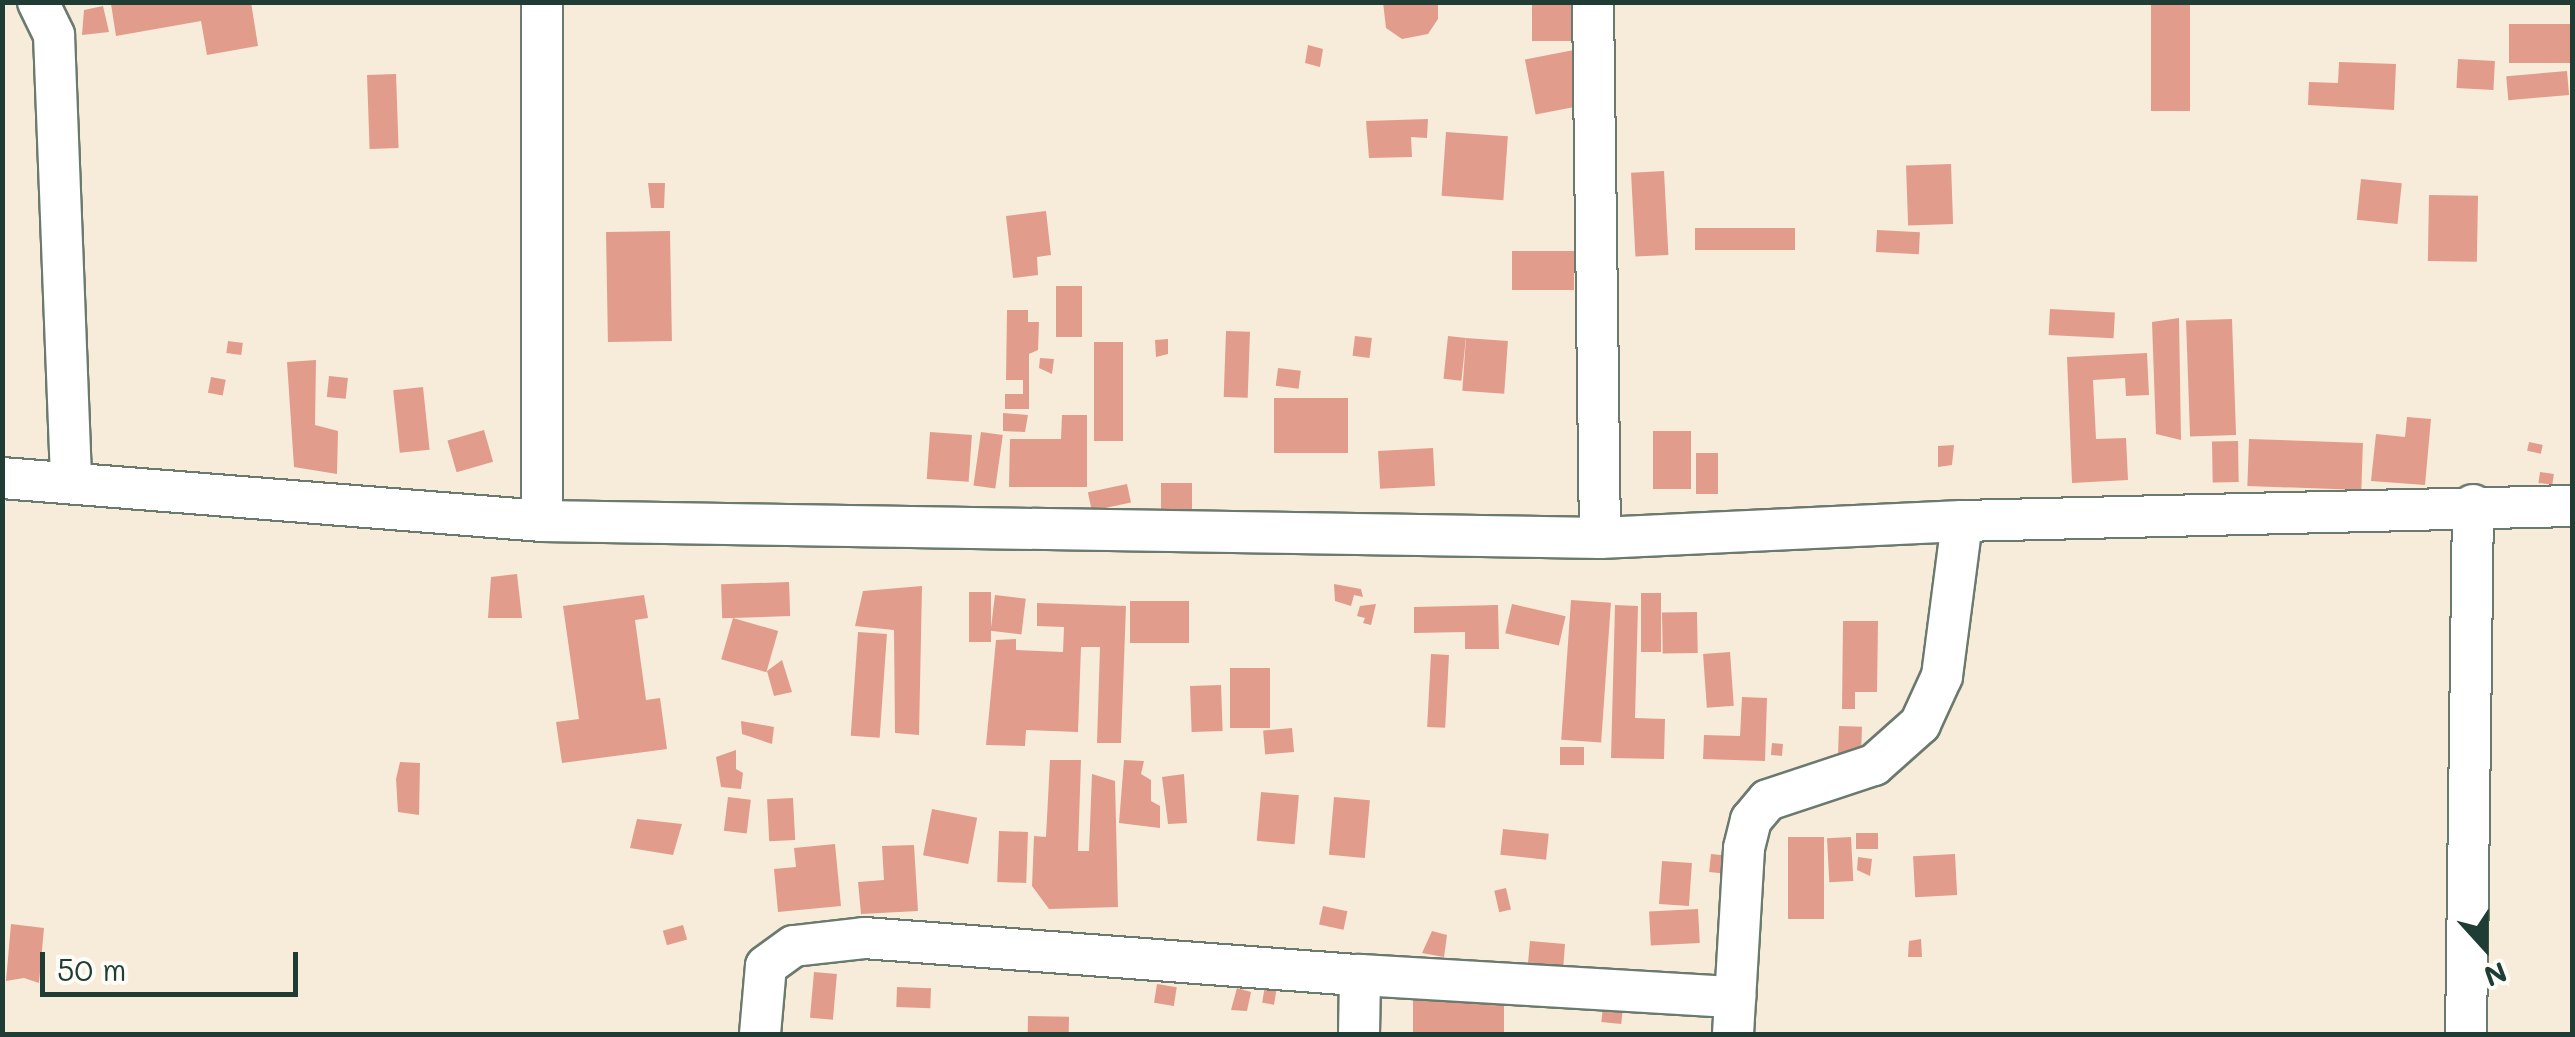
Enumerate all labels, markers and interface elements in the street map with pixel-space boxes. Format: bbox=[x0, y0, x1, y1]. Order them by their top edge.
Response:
north arrow bbox=[2435, 897, 2535, 997]
scale bar bbox=[45, 932, 302, 994]
text: 50 m bbox=[57, 949, 127, 989]
text: N bbox=[2479, 954, 2512, 996]

